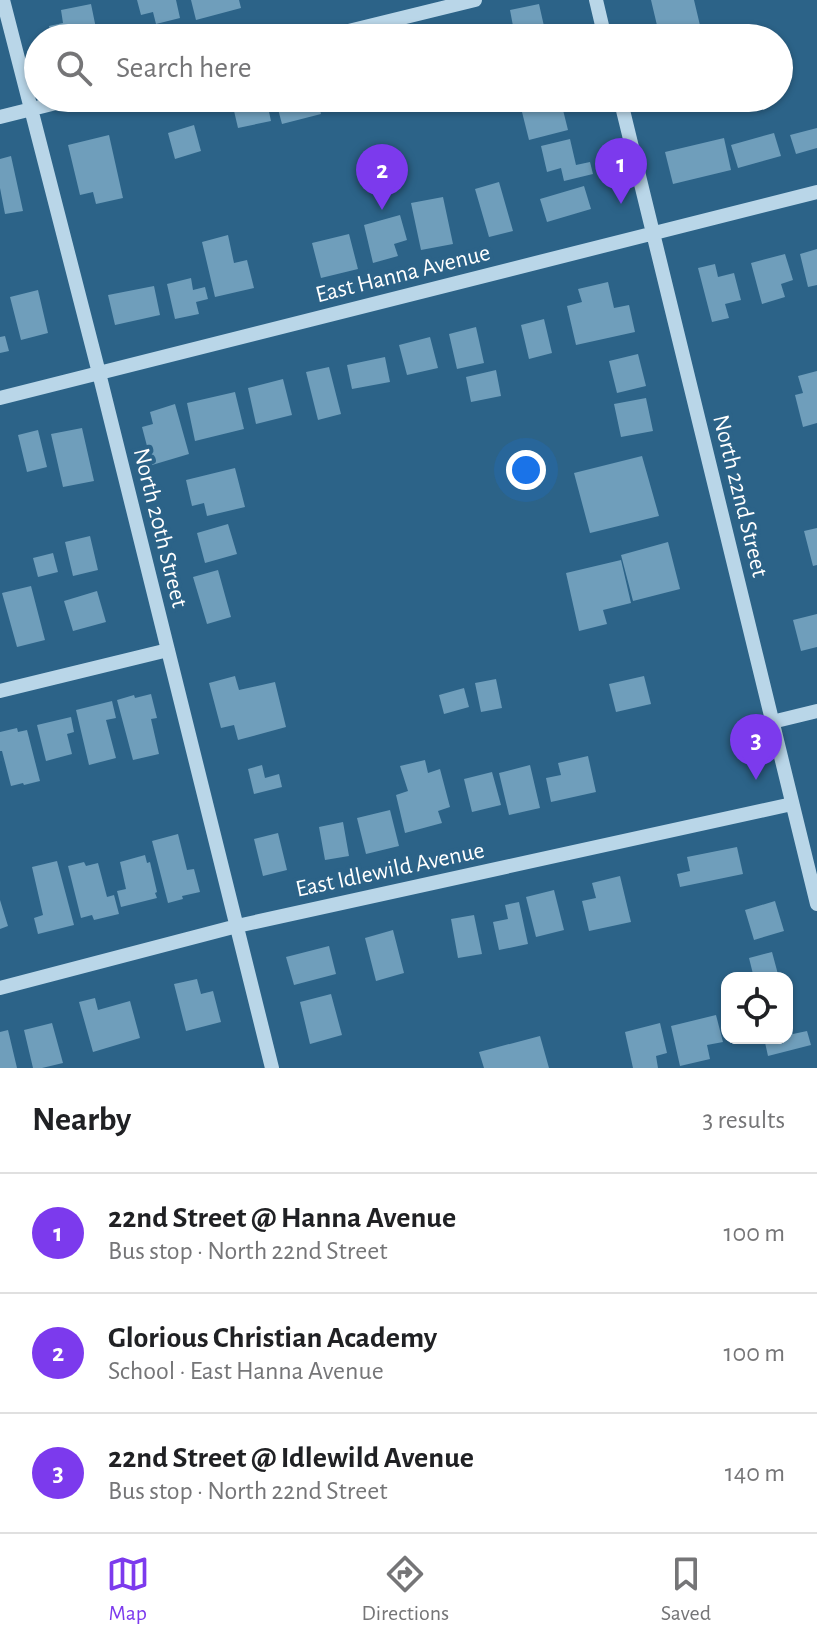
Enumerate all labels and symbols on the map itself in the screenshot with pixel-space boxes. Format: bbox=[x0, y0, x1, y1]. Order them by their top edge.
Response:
pin: 1 bbox=[595, 138, 647, 204]
pin: 2 bbox=[356, 144, 408, 210]
street label: East Hanna Avenue bbox=[313, 241, 493, 307]
street label: North 22nd Street bbox=[708, 412, 772, 580]
street label: North 20th Street bbox=[129, 446, 192, 611]
your location bbox=[506, 450, 546, 490]
pin: 3 bbox=[730, 714, 782, 780]
street label: East Idlewild Avenue bbox=[293, 838, 487, 902]

